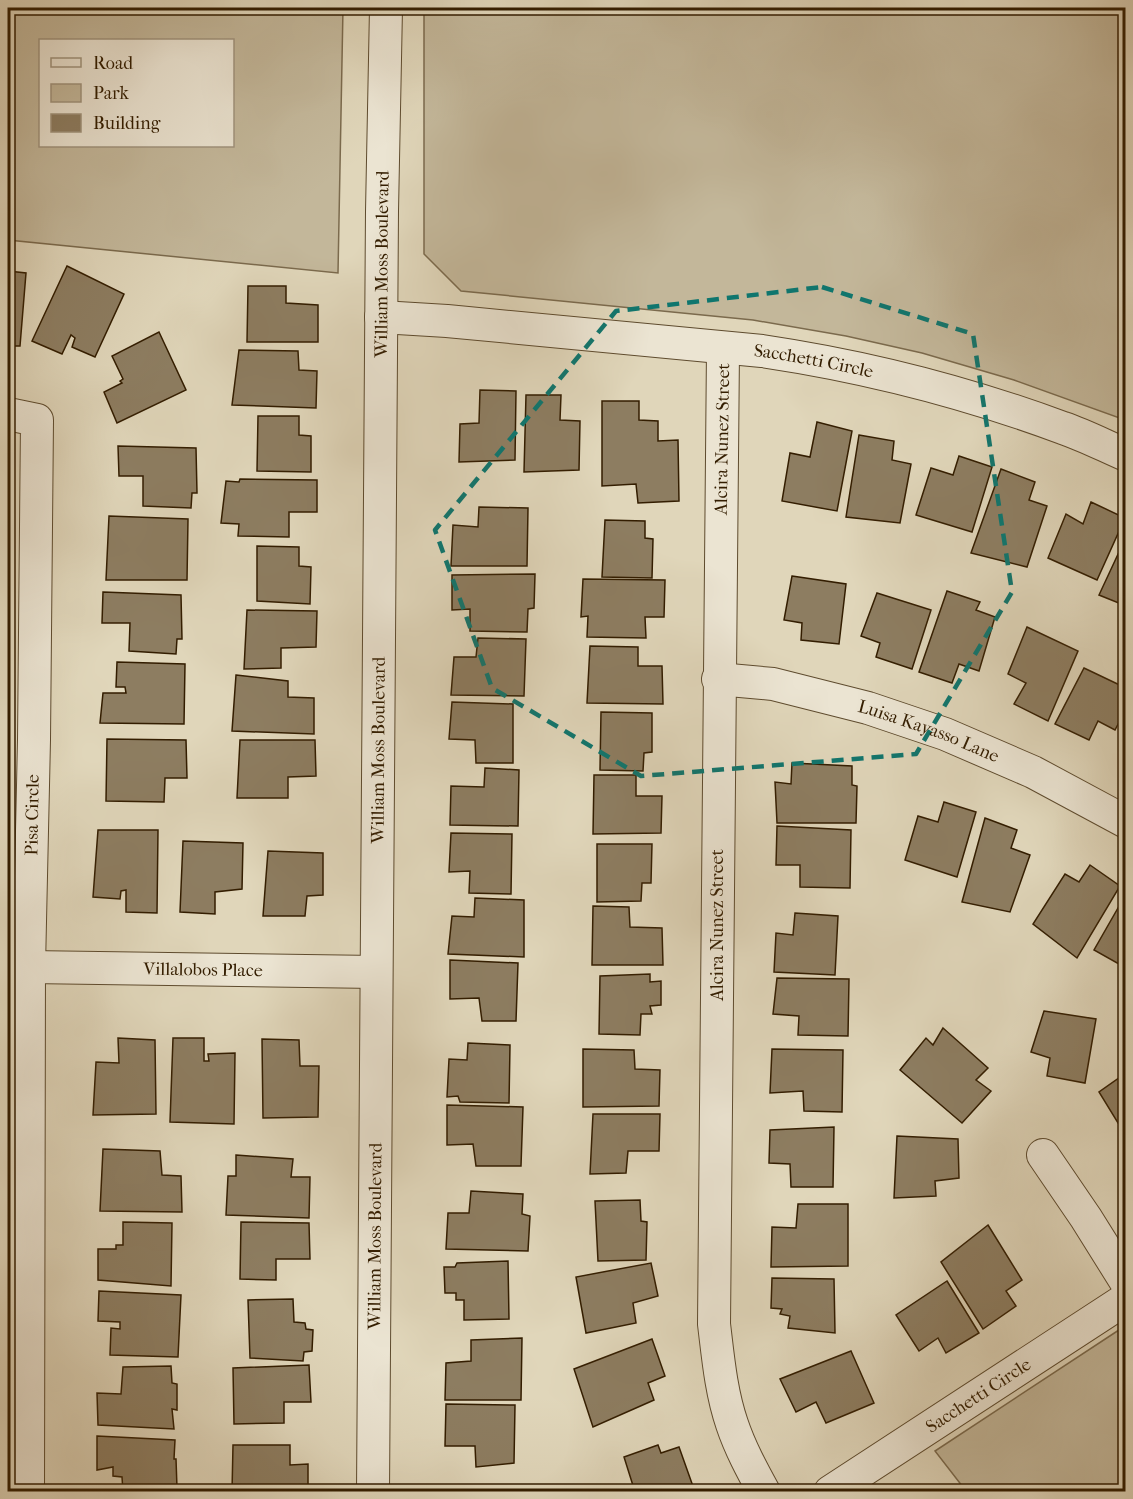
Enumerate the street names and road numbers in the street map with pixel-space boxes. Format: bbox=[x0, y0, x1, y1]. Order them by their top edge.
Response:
street label: William Moss Boulevard bbox=[371, 170, 394, 359]
street label: Sacchetti Circle bbox=[753, 340, 875, 383]
street label: Alcira Nunez Street bbox=[711, 362, 734, 516]
street label: William Moss Boulevard bbox=[368, 656, 390, 844]
street label: Luisa Kayasso Lane bbox=[856, 696, 1002, 767]
street label: Pisa Circle bbox=[21, 774, 44, 856]
street label: Alcira Nunez Street bbox=[707, 849, 728, 1002]
street label: Villalobos Place bbox=[142, 959, 263, 981]
street label: William Moss Boulevard bbox=[364, 1142, 386, 1330]
street label: Sacchetti Circle bbox=[922, 1354, 1035, 1438]

